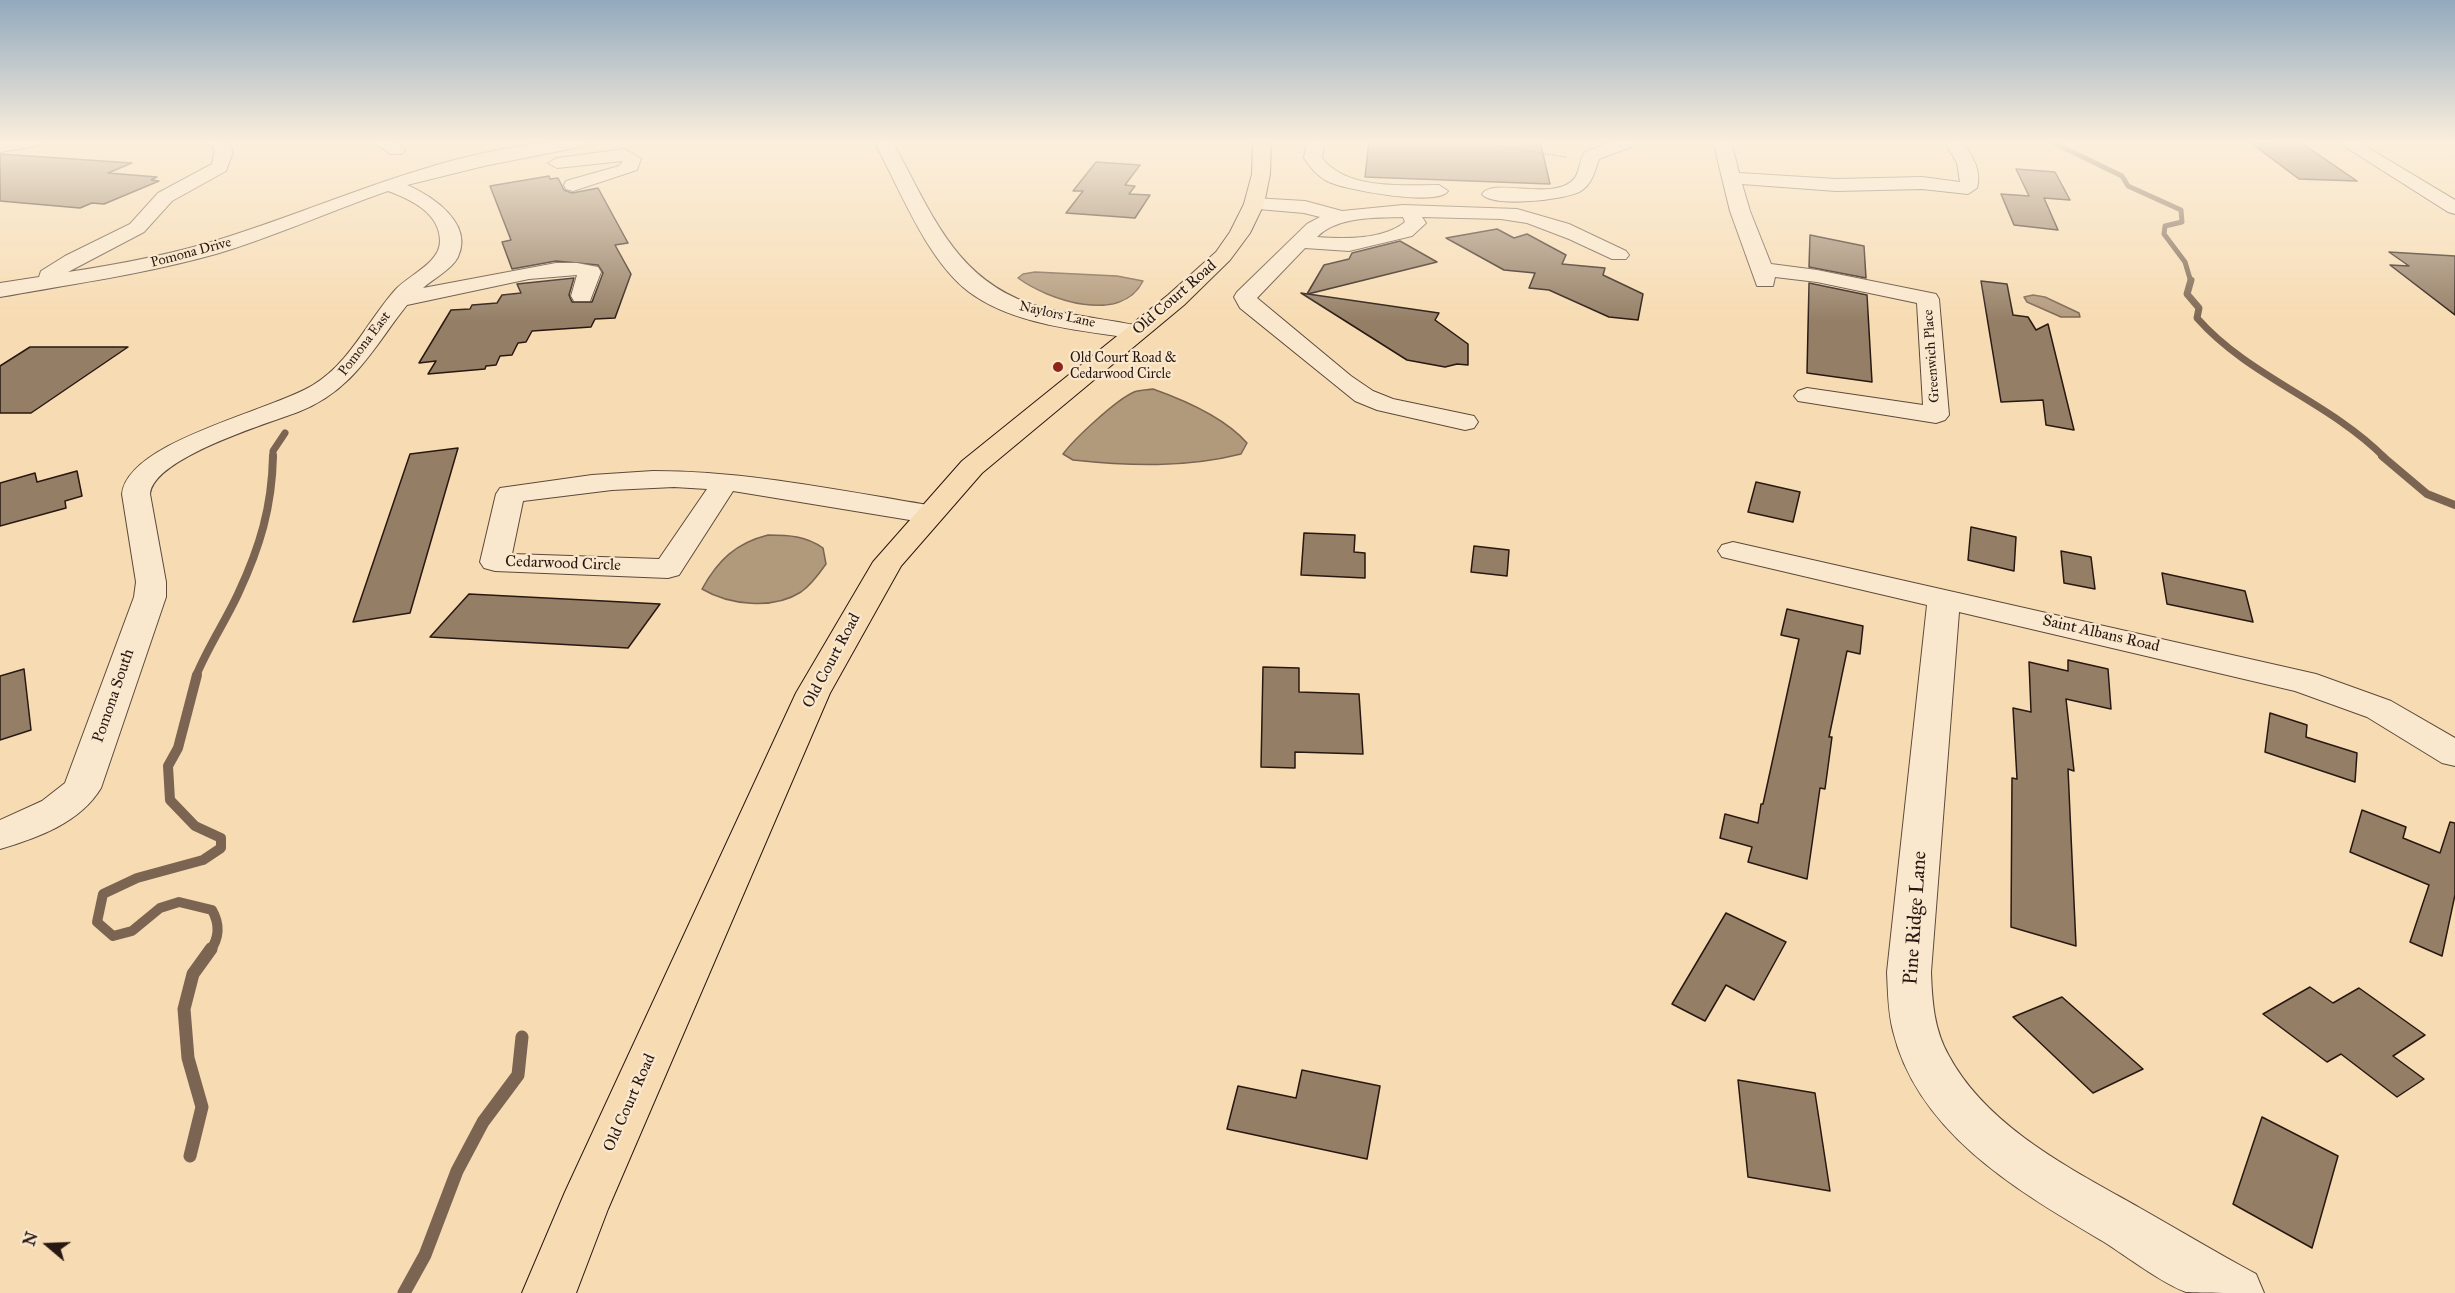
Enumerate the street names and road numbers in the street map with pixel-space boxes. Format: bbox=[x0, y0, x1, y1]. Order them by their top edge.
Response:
street label: Pomona Drive bbox=[149, 234, 233, 272]
street label: Old Court Road bbox=[1129, 256, 1221, 340]
street label: Naylors Lane bbox=[1017, 298, 1097, 332]
street label: Pomona East bbox=[335, 309, 395, 379]
street label: Greenwich Place bbox=[1920, 309, 1944, 403]
street label: Cedarwood Circle bbox=[505, 552, 621, 576]
street label: Old Court Road bbox=[799, 610, 865, 712]
street label: Saint Albans Road bbox=[2041, 611, 2161, 657]
street label: Pomona South bbox=[89, 647, 139, 745]
street label: Pine Ridge Lane bbox=[1899, 850, 1933, 986]
street label: Old Court Road bbox=[600, 1051, 660, 1155]

